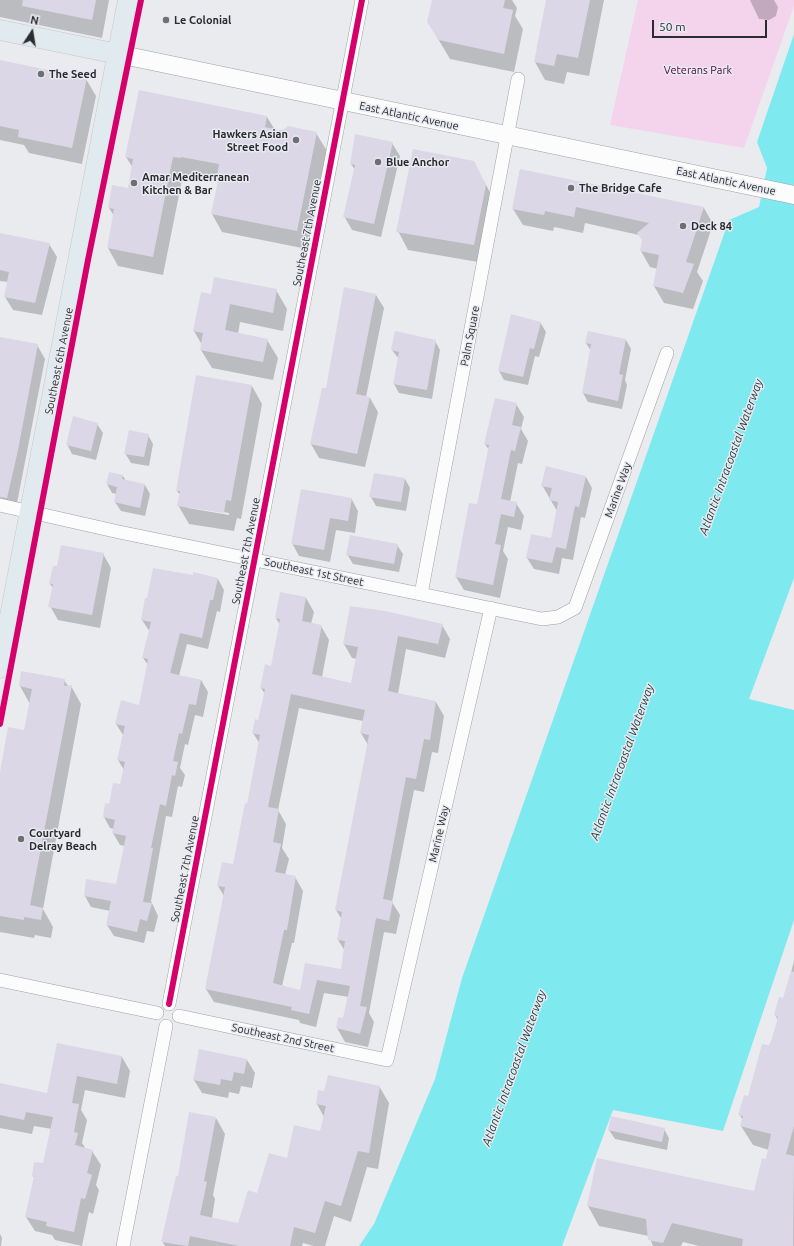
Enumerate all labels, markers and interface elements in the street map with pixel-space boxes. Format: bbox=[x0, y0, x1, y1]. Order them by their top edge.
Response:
north arrow bbox=[12, 12, 52, 52]
scale bar bbox=[654, 12, 769, 38]
place label: Le Colonial bbox=[174, 13, 231, 27]
text: N bbox=[29, 14, 40, 27]
marker: Le Colonial bbox=[161, 15, 171, 25]
text: 50 m bbox=[659, 20, 686, 33]
park label: Veterans Park bbox=[664, 63, 732, 77]
place label: The Seed bbox=[49, 67, 96, 81]
marker: The Seed bbox=[36, 69, 46, 79]
street label: East Atlantic Avenue bbox=[358, 99, 460, 133]
place label: Hawkers Asian Street Food bbox=[213, 127, 288, 153]
marker: Hawkers Asian Street Food bbox=[291, 135, 301, 145]
place label: Blue Anchor bbox=[386, 155, 449, 169]
marker: Blue Anchor bbox=[373, 157, 383, 167]
street label: East Atlantic Avenue bbox=[675, 164, 777, 198]
place label: Amar Mediterranean Kitchen & Bar bbox=[142, 170, 249, 196]
marker: Amar Mediterranean Kitchen & Bar bbox=[129, 178, 139, 188]
street label: Southeast 7th Avenue bbox=[290, 178, 324, 288]
place label: The Bridge Cafe bbox=[579, 181, 662, 195]
marker: The Bridge Cafe bbox=[566, 183, 576, 193]
place label: Deck 84 bbox=[691, 219, 732, 233]
marker: Deck 84 bbox=[678, 221, 688, 231]
street label: Palm Square bbox=[458, 305, 482, 367]
street label: Southeast 6th Avenue bbox=[42, 306, 76, 416]
water label: Atlantic Intracoastal Waterway bbox=[696, 377, 766, 537]
street label: Marine Way bbox=[602, 461, 634, 519]
street label: Southeast 7th Avenue bbox=[229, 496, 263, 606]
street label: Southeast 1st Street bbox=[263, 555, 365, 589]
water label: Atlantic Intracoastal Waterway bbox=[587, 682, 657, 842]
street label: Marine Way bbox=[426, 804, 452, 864]
street label: Southeast 7th Avenue bbox=[168, 814, 202, 924]
place label: Courtyard Delray Beach bbox=[29, 826, 97, 852]
marker: Courtyard Delray Beach bbox=[16, 834, 26, 844]
water label: Atlantic Intracoastal Waterway bbox=[479, 988, 549, 1148]
street label: Southeast 2nd Street bbox=[230, 1021, 336, 1055]

